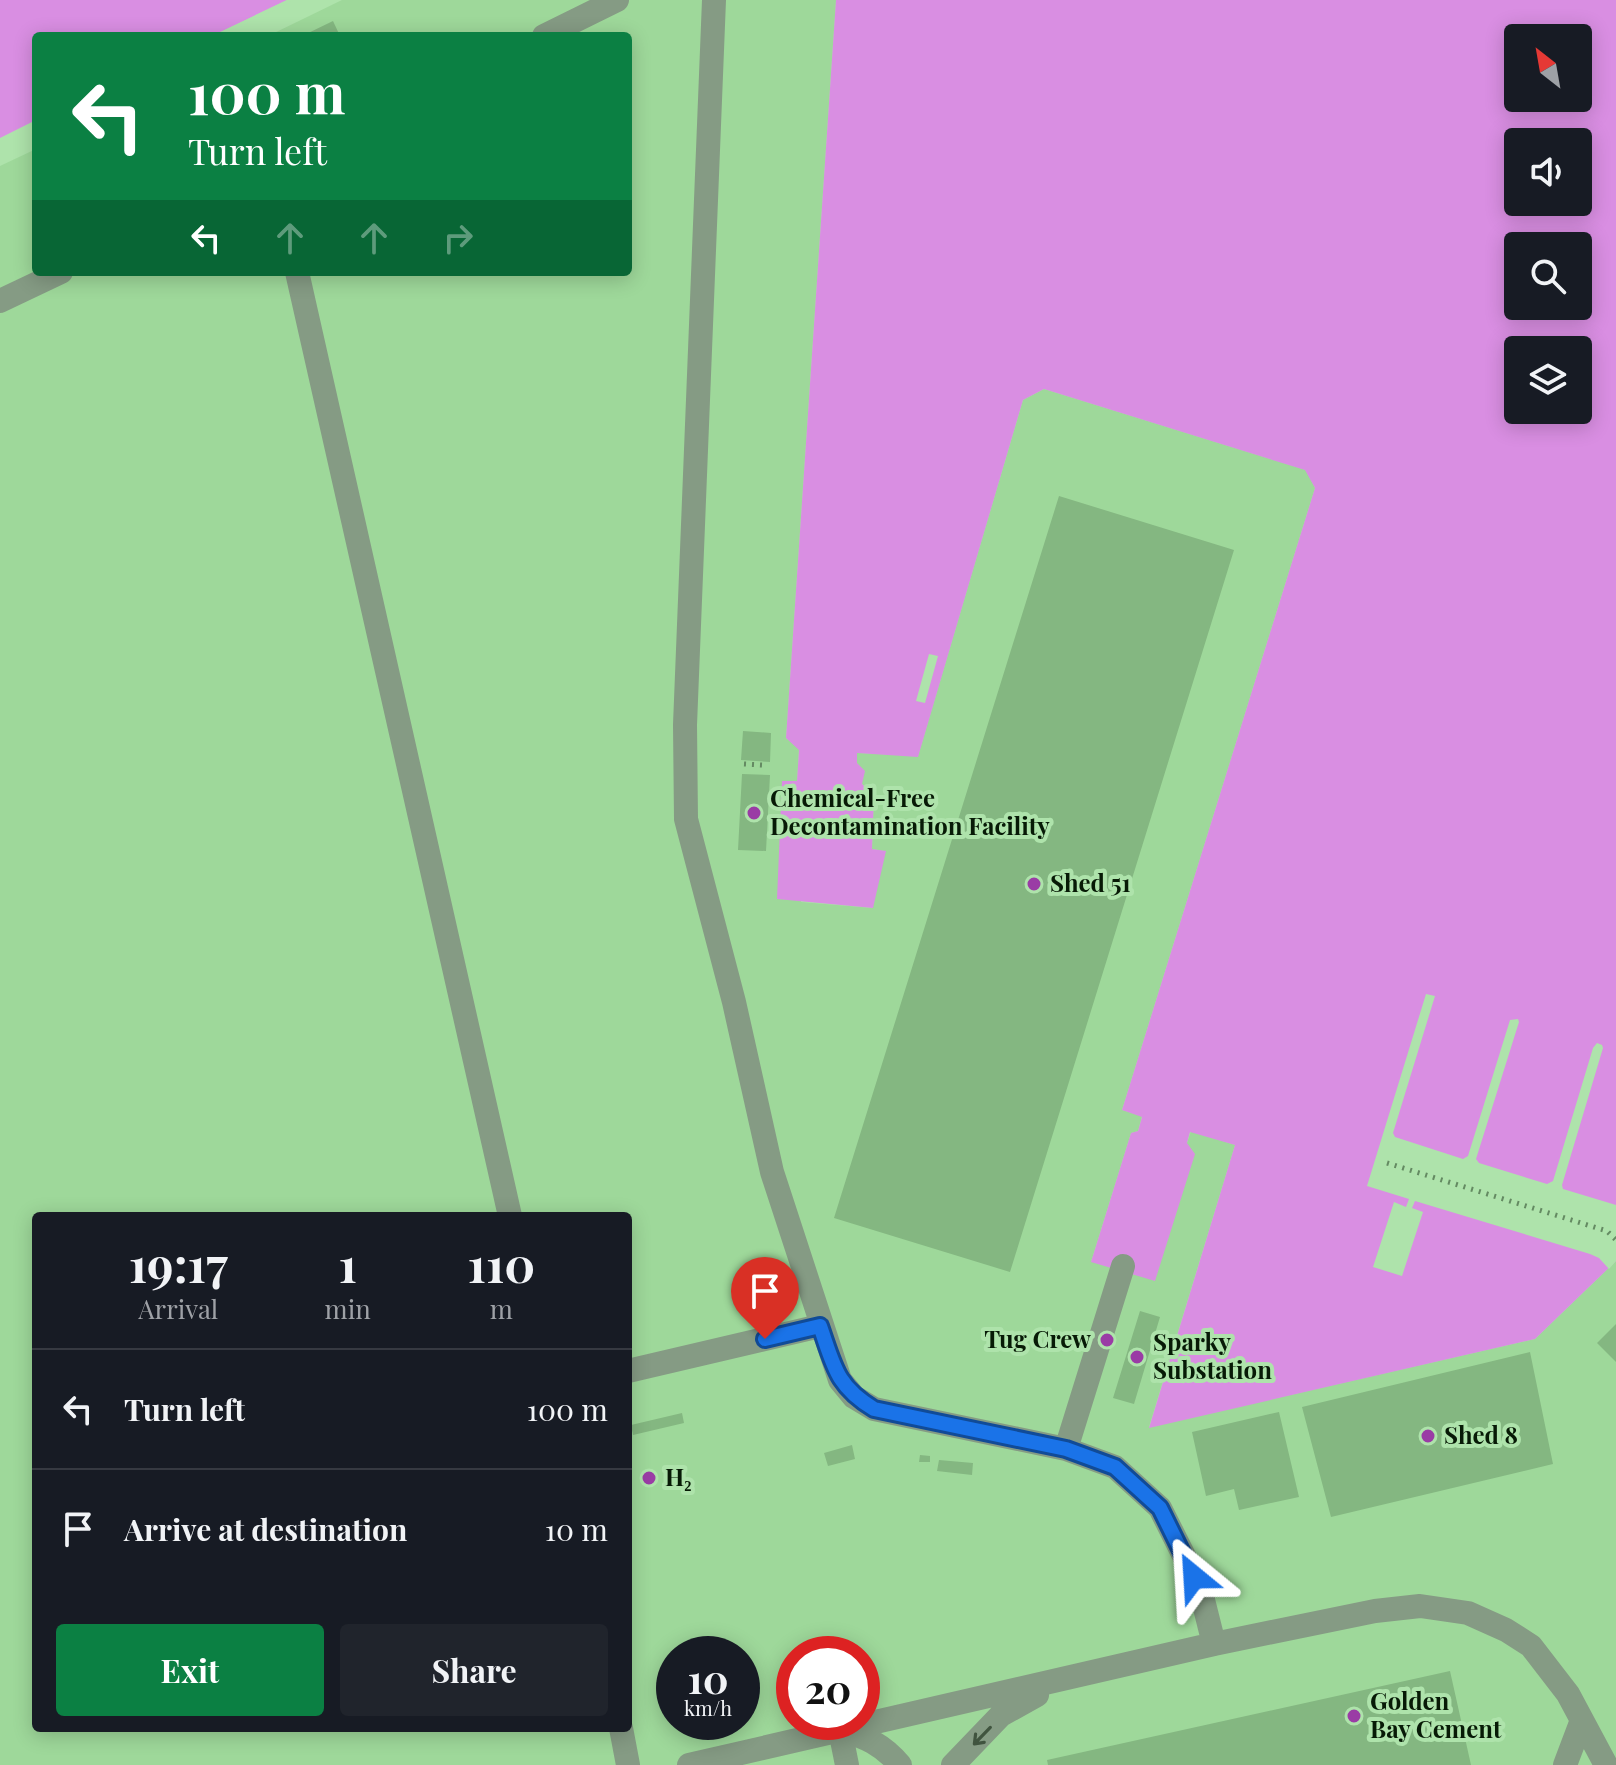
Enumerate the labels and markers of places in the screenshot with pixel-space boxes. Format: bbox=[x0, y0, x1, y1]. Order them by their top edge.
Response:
place label: Chemical-Free Decontamination Facility bbox=[770, 781, 1050, 841]
marker: Chemical-Free Decontamination Facility bbox=[745, 804, 763, 822]
place label: Shed 51 bbox=[1050, 866, 1131, 898]
marker: Shed 51 bbox=[1025, 875, 1043, 893]
pin bbox=[731, 1257, 799, 1339]
place label: Tug Crew bbox=[984, 1322, 1091, 1354]
place label: Sparky Substation bbox=[1153, 1325, 1272, 1385]
marker: Tug Crew bbox=[1098, 1331, 1116, 1349]
marker: Sparky Substation bbox=[1128, 1348, 1146, 1366]
place label: Shed 8 bbox=[1444, 1418, 1518, 1450]
marker: Shed 8 bbox=[1419, 1427, 1437, 1445]
place label: H₂ bbox=[665, 1460, 691, 1492]
marker: H₂ bbox=[640, 1469, 658, 1487]
place label: Golden Bay Cement bbox=[1370, 1684, 1502, 1744]
marker: Golden Bay Cement bbox=[1345, 1707, 1363, 1725]

